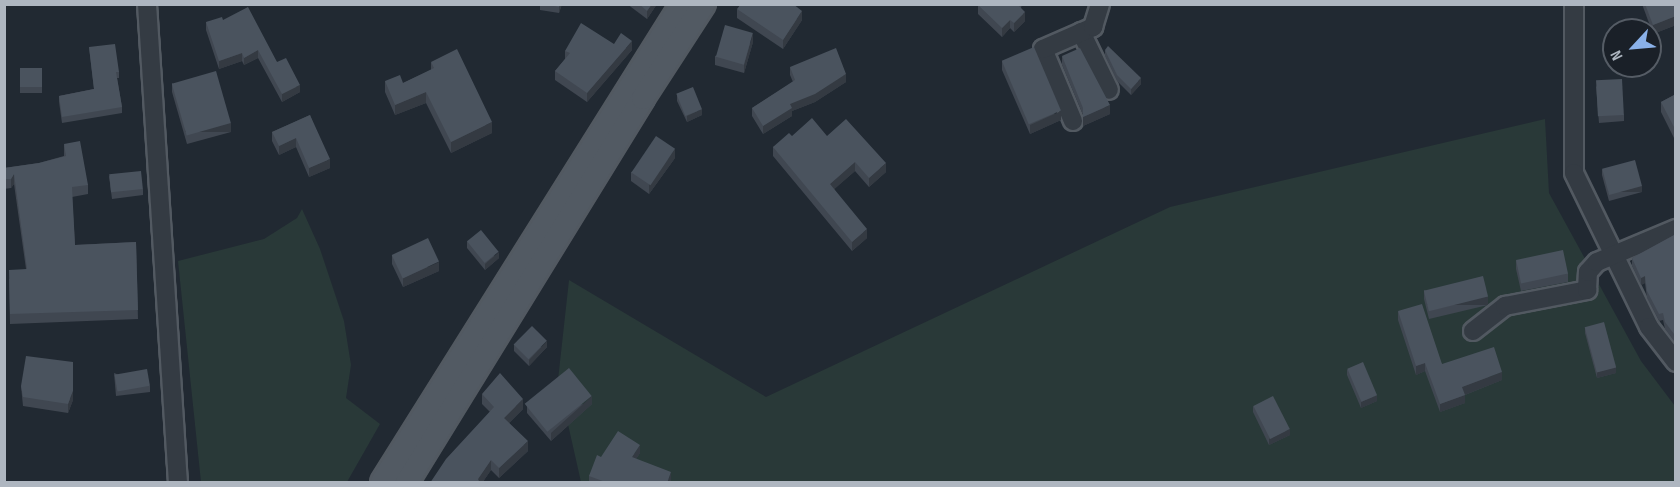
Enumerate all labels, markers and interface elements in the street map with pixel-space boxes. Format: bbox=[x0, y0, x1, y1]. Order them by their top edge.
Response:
north arrow bbox=[1602, 18, 1662, 78]
text: N bbox=[1607, 47, 1628, 63]

